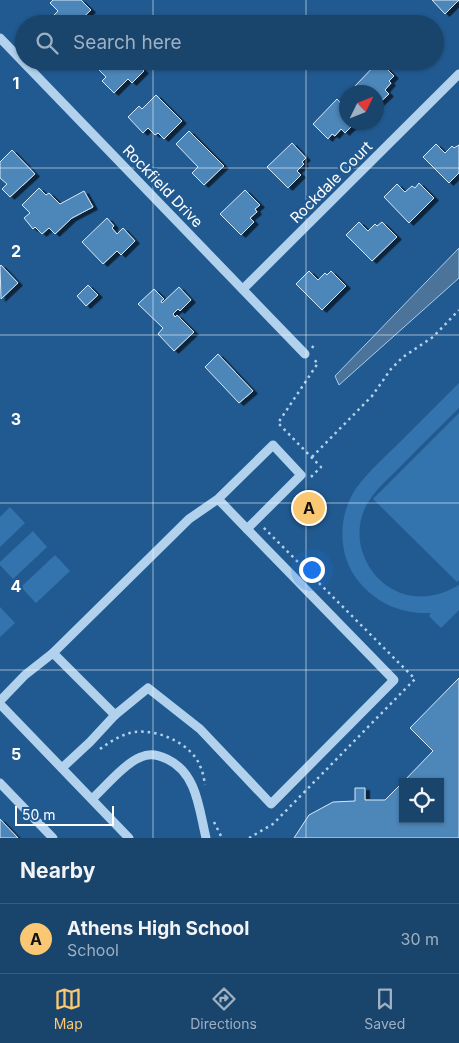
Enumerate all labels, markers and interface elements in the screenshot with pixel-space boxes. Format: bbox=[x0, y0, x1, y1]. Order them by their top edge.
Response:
search box bbox=[15, 15, 444, 70]
icon: search bbox=[33, 29, 61, 57]
text: Search here bbox=[73, 31, 182, 54]
text: 1 bbox=[13, 73, 19, 93]
north arrow bbox=[339, 85, 384, 130]
street label: Rockdale Court bbox=[286, 137, 376, 227]
street label: Rockfield Drive bbox=[119, 141, 207, 231]
text: 2 bbox=[11, 241, 21, 261]
text: 3 bbox=[11, 409, 21, 429]
pin: A bbox=[293, 489, 325, 527]
your location bbox=[299, 557, 325, 583]
text: 4 bbox=[11, 576, 22, 596]
text: 5 bbox=[11, 744, 21, 764]
map controls bbox=[399, 778, 444, 823]
button: locate bbox=[399, 778, 444, 823]
scale bar bbox=[15, 803, 114, 826]
text: 50 m bbox=[22, 806, 56, 823]
text: Nearby bbox=[20, 858, 95, 883]
text: Athens High School bbox=[67, 917, 249, 940]
text: A bbox=[30, 929, 42, 949]
text: 30 m bbox=[401, 929, 439, 949]
text: School bbox=[67, 940, 119, 960]
tab: Map bbox=[54, 985, 83, 1032]
tab: Directions bbox=[190, 985, 257, 1032]
tab: Saved bbox=[364, 985, 405, 1032]

